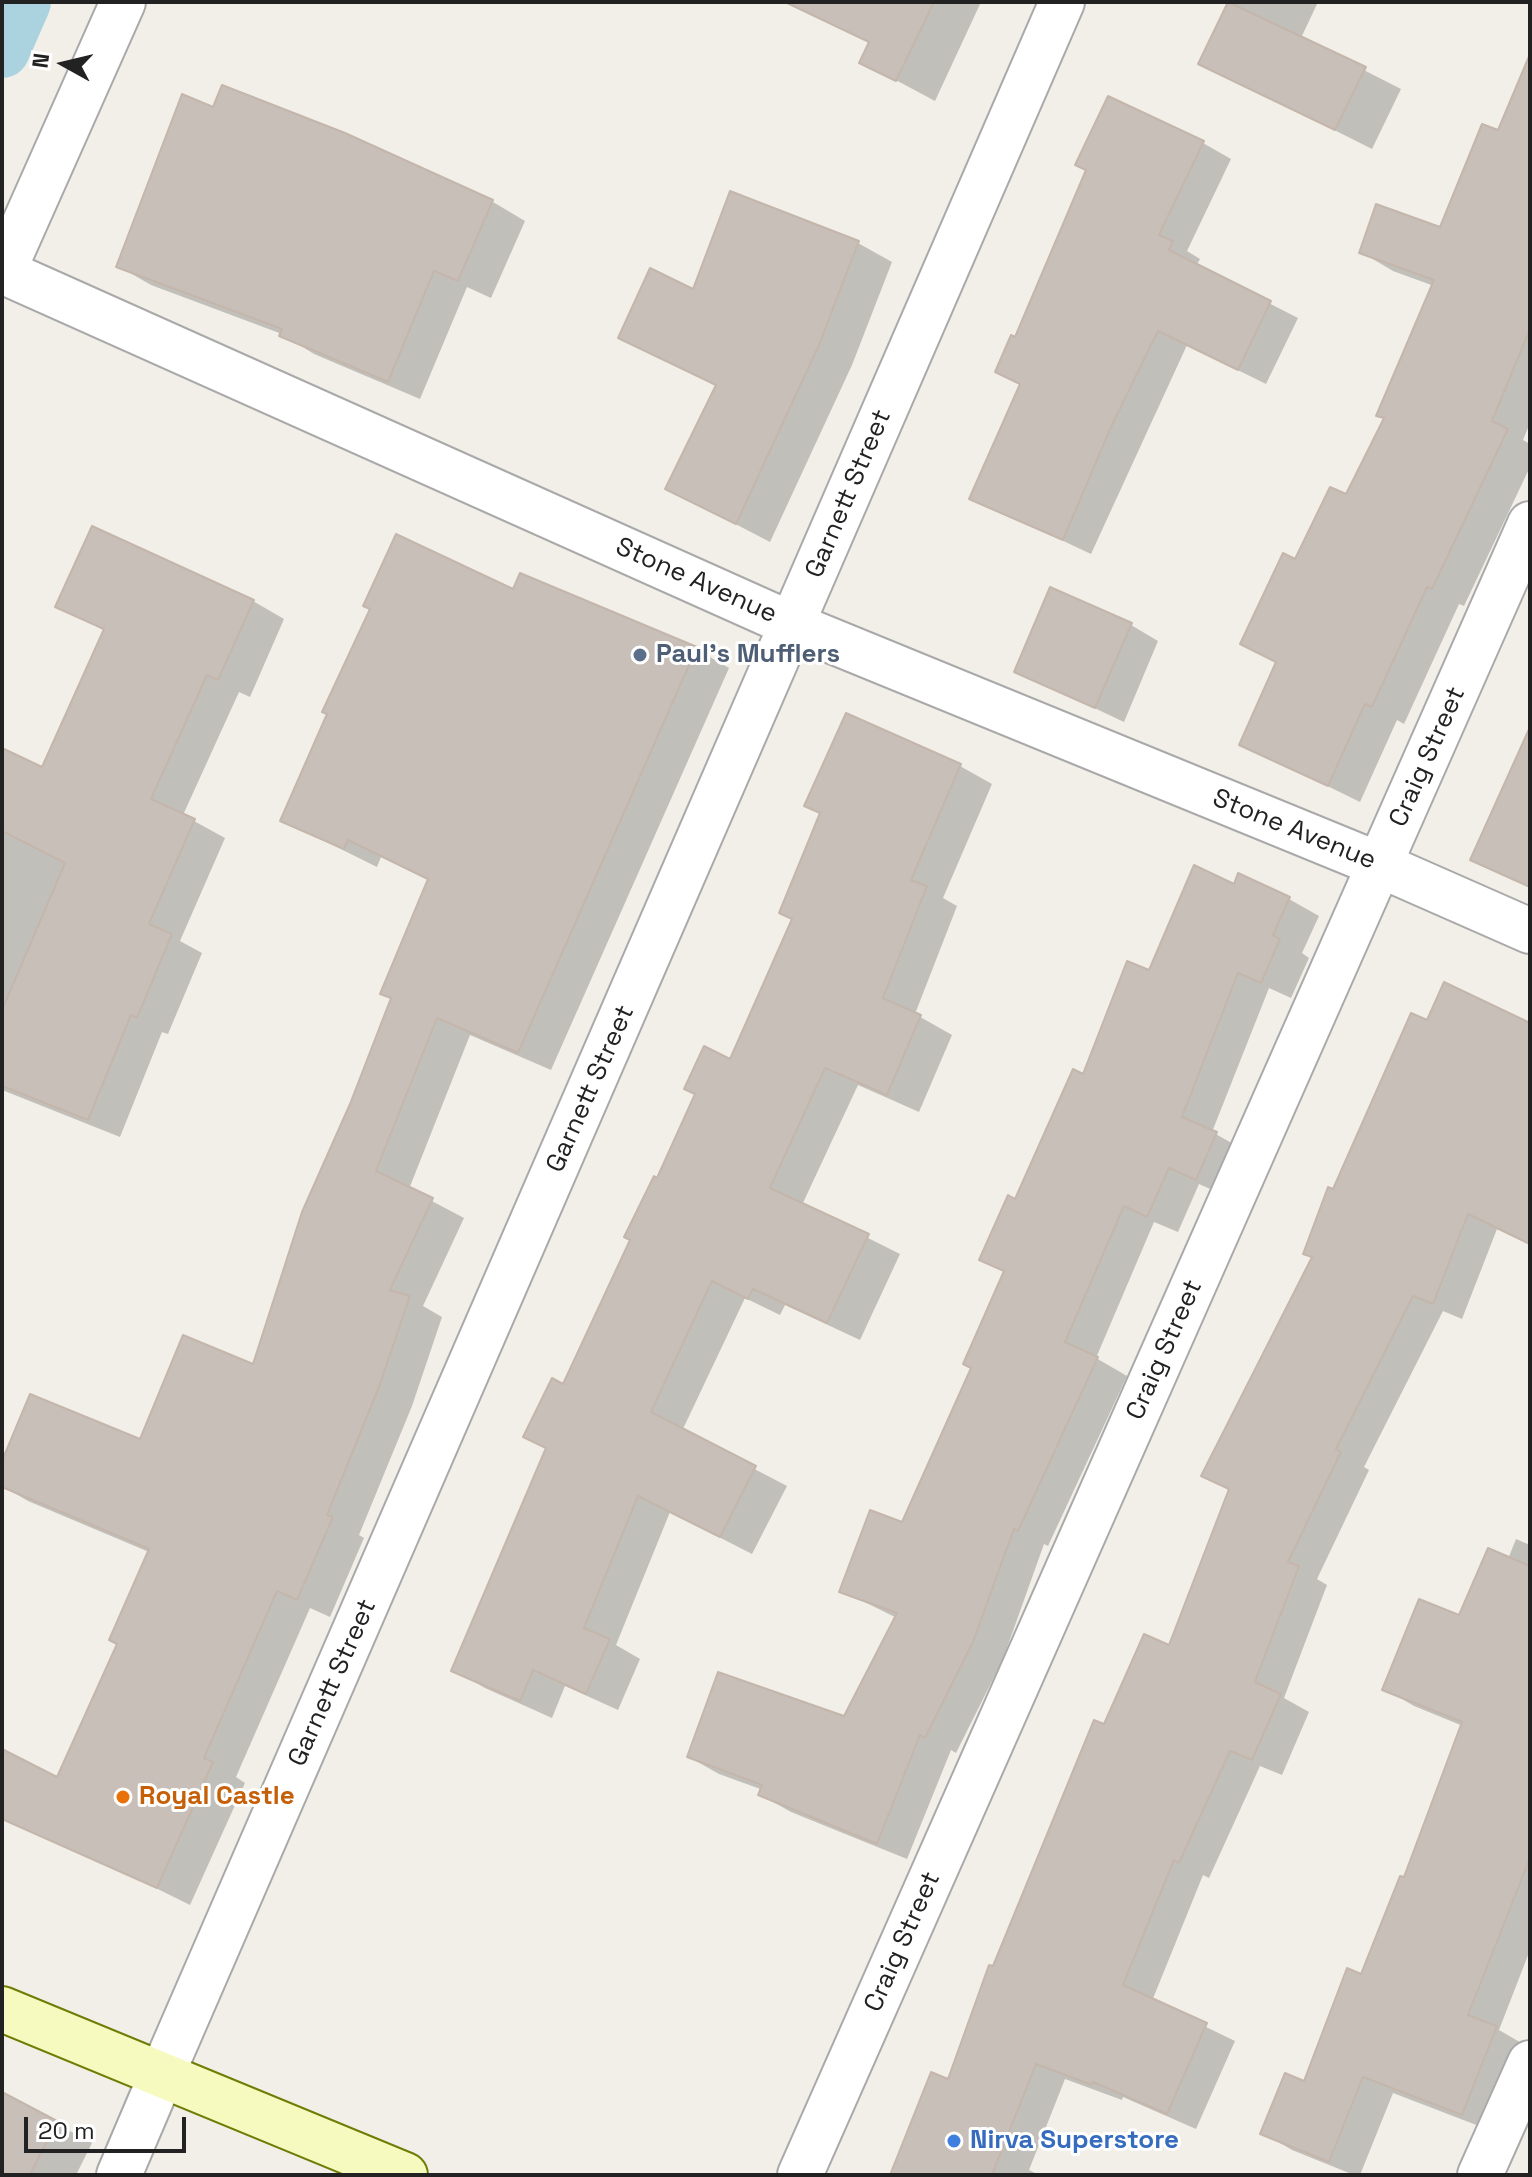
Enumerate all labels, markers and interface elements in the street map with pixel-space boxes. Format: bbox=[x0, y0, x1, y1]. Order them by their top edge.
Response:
north arrow bbox=[24, 24, 104, 104]
text: N bbox=[25, 51, 55, 70]
street label: Garnett Street bbox=[800, 405, 898, 583]
street label: Stone Avenue bbox=[610, 531, 782, 631]
place label: Paul’s Mufflers bbox=[656, 639, 840, 671]
marker: Paul’s Mufflers bbox=[631, 646, 649, 664]
street label: Craig Street bbox=[1383, 682, 1473, 832]
street label: Stone Avenue bbox=[1208, 783, 1380, 877]
street label: Garnett Street bbox=[540, 1001, 642, 1177]
street label: Craig Street bbox=[1120, 1275, 1210, 1425]
street label: Garnett Street bbox=[282, 1595, 384, 1771]
place label: Royal Castle bbox=[139, 1781, 295, 1813]
marker: Royal Castle bbox=[114, 1788, 132, 1806]
street label: Craig Street bbox=[858, 1867, 948, 2017]
scale bar bbox=[28, 2101, 190, 2151]
text: 20 m bbox=[38, 2115, 95, 2146]
place label: Nirva Superstore bbox=[970, 2125, 1179, 2157]
marker: Nirva Superstore bbox=[945, 2132, 963, 2150]

